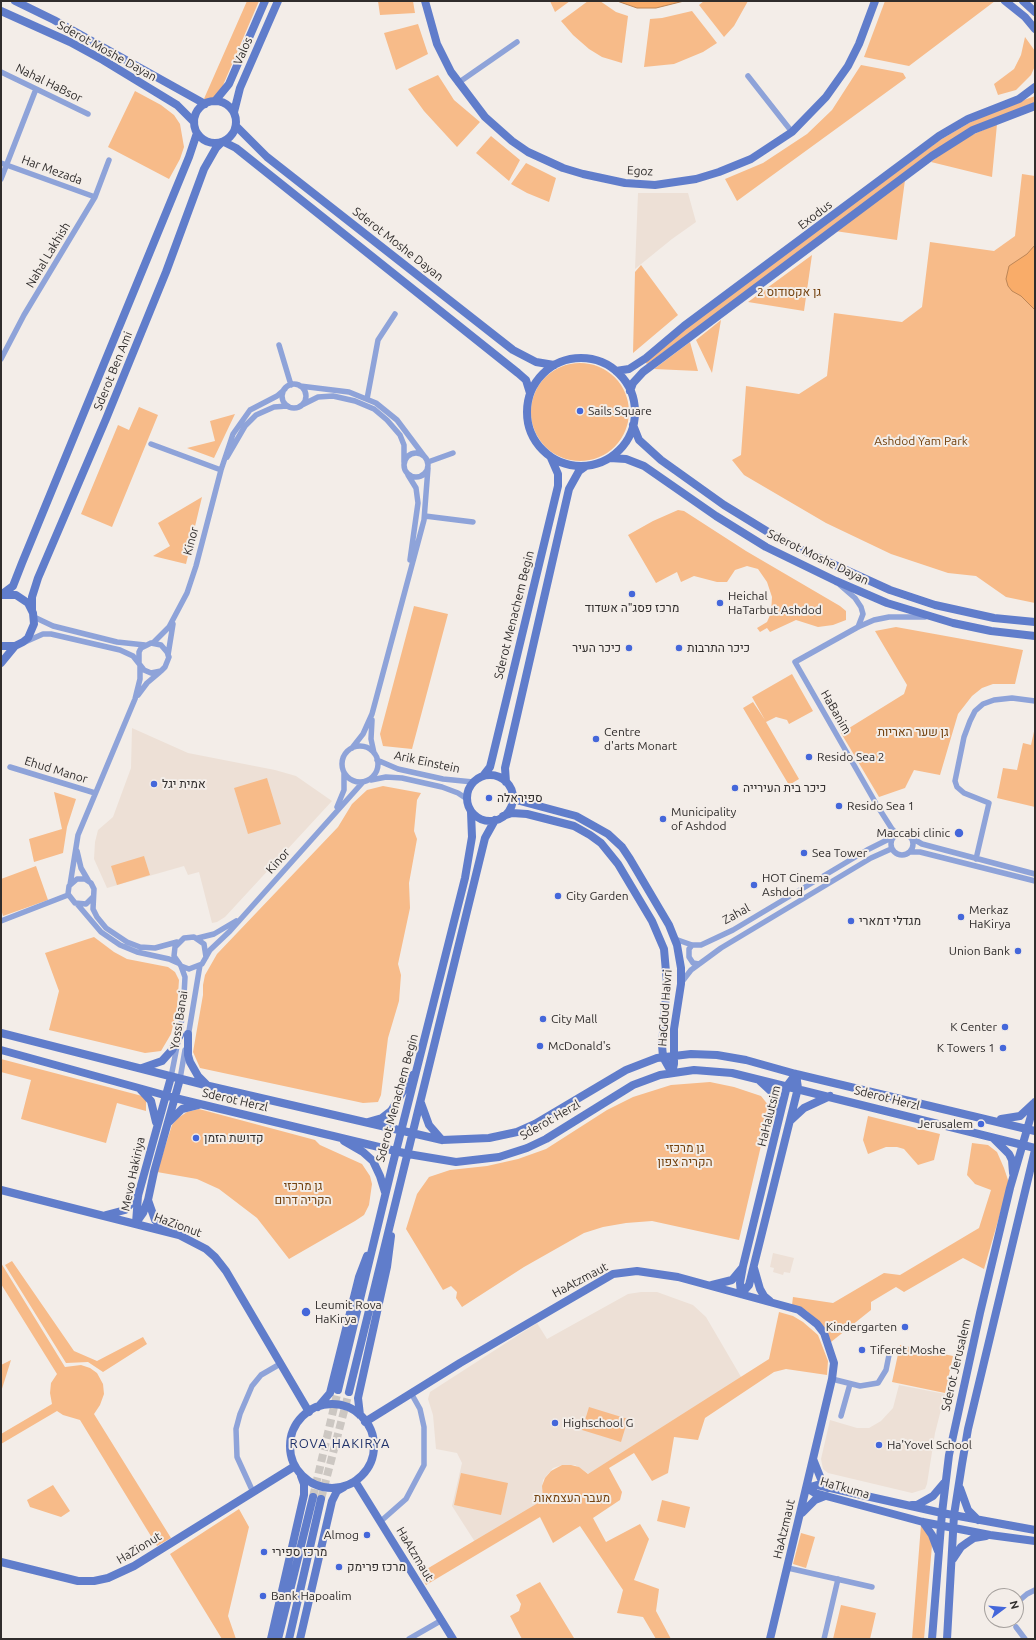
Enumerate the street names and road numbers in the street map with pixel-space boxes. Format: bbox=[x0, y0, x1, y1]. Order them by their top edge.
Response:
street label: Sderot Moshe Dayan bbox=[55, 18, 159, 84]
street label: Valos bbox=[231, 35, 255, 67]
street label: Nahal HaBsor bbox=[13, 61, 85, 105]
street label: Har Mezada bbox=[20, 152, 84, 188]
street label: Egoz bbox=[627, 163, 653, 179]
street label: Exodus bbox=[795, 198, 835, 232]
street label: Sderot Moshe Dayan bbox=[350, 204, 446, 284]
street label: Nahal Lakhish bbox=[23, 220, 73, 290]
street label: Sderot Ben Ami bbox=[91, 329, 135, 413]
street label: Kinor bbox=[180, 525, 202, 557]
street label: Sderot Moshe Dayan bbox=[765, 526, 871, 588]
street label: Sderot Menachem Begin bbox=[491, 549, 537, 681]
street label: HaBanim bbox=[818, 687, 854, 737]
street label: Arik Einstein bbox=[393, 748, 461, 776]
street label: Ehud Manor bbox=[23, 754, 89, 786]
street label: Kinor bbox=[263, 845, 293, 877]
street label: Zahal bbox=[720, 901, 752, 927]
street label: HaGdud HaIvri bbox=[655, 969, 675, 1047]
street label: Yossi Banai bbox=[167, 990, 191, 1050]
street label: Sderot Menachem Begin bbox=[373, 1032, 421, 1164]
street label: Sderot Herzl bbox=[853, 1083, 921, 1113]
street label: HaHalutsim bbox=[754, 1084, 784, 1148]
street label: Sderot Herzl bbox=[201, 1085, 269, 1115]
street label: Sderot Herzl bbox=[517, 1097, 583, 1143]
street label: Mevo Hakiriya bbox=[118, 1136, 148, 1212]
street label: HaZionut bbox=[152, 1210, 204, 1240]
street label: HaAtzmaut bbox=[550, 1259, 610, 1301]
street label: Sderot Jerusalem bbox=[938, 1317, 974, 1413]
street label: HaTkuma bbox=[819, 1474, 871, 1502]
street label: HaAtzmaut bbox=[770, 1498, 798, 1560]
street label: HaAtzmaut bbox=[393, 1524, 437, 1584]
street label: HaZionut bbox=[114, 1529, 164, 1567]

